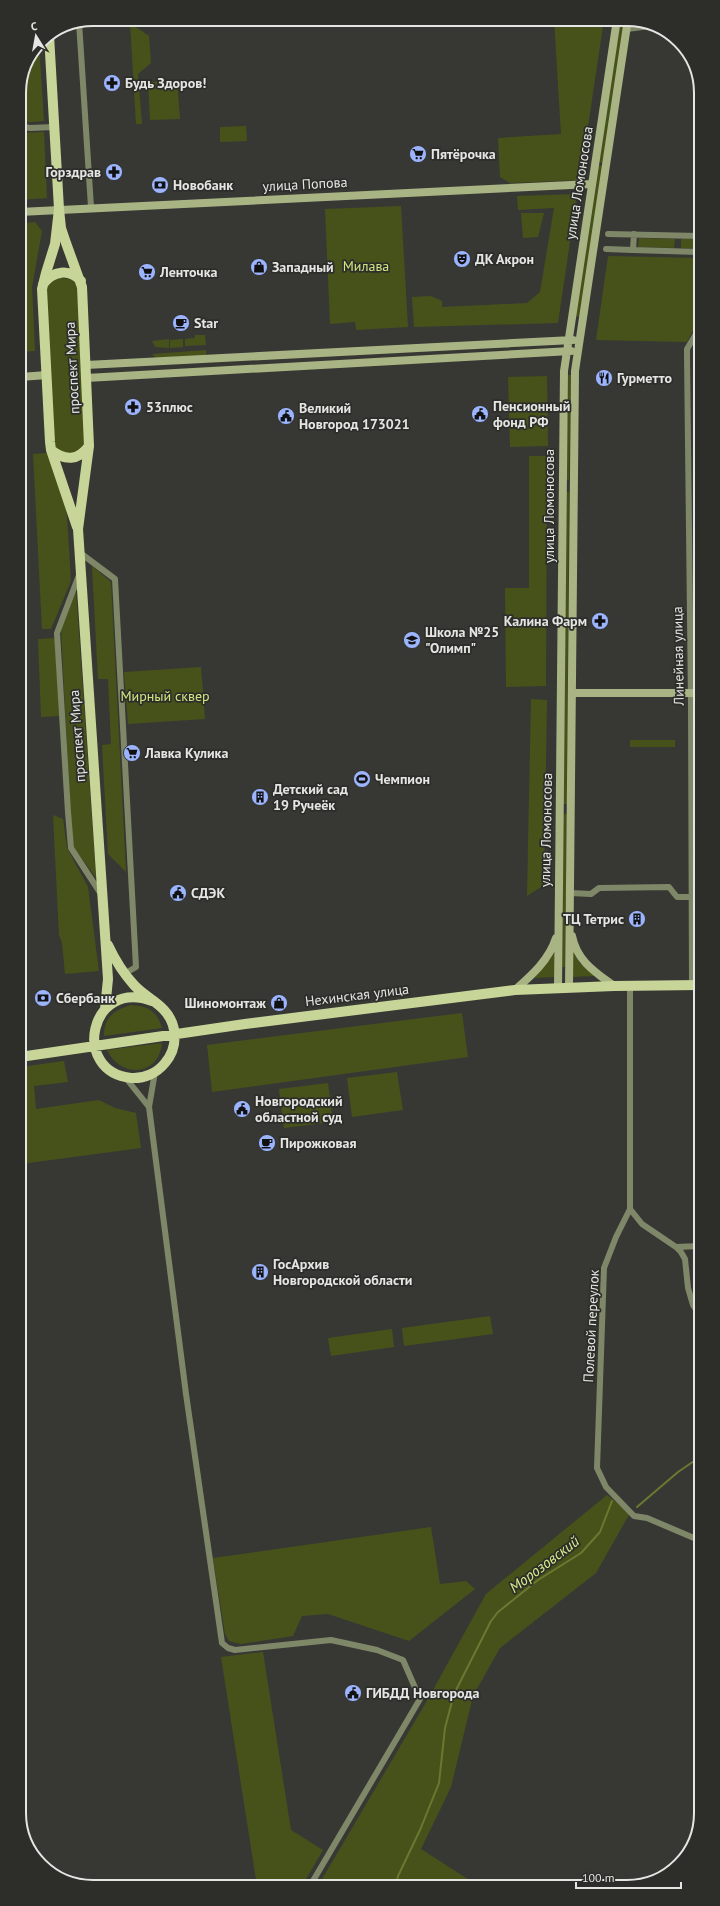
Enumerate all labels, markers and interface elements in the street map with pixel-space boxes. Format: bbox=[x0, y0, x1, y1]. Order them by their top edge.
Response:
north arrow bbox=[16, 16, 56, 56]
text: С bbox=[30, 19, 38, 34]
pharmacy icon: Будь Здоров! bbox=[102, 73, 122, 93]
place label: Будь Здоров! bbox=[125, 74, 206, 92]
street label: улица Ломоносова bbox=[561, 125, 597, 241]
supermarket icon: Пятёрочка bbox=[408, 144, 428, 164]
place label: Пятёрочка bbox=[431, 145, 496, 163]
pharmacy icon: Горздрав bbox=[104, 162, 124, 182]
place label: Горздрав bbox=[46, 163, 101, 181]
street label: улица Попова bbox=[262, 173, 348, 195]
bank icon: Новобанк bbox=[150, 175, 170, 195]
place label: Новобанк bbox=[173, 176, 233, 194]
theatre icon: ДК Акрон bbox=[452, 249, 472, 269]
place label: ДК Акрон bbox=[475, 250, 534, 268]
shop icon: Западный bbox=[249, 257, 269, 277]
park label: Милава bbox=[343, 257, 389, 275]
place label: Западный bbox=[272, 258, 334, 276]
supermarket icon: Ленточка bbox=[137, 262, 157, 282]
place label: Ленточка bbox=[159, 263, 218, 281]
cafe icon: Star bbox=[171, 313, 191, 333]
place label: Star bbox=[194, 314, 218, 332]
street label: проспект Мира bbox=[61, 321, 83, 415]
restaurant icon: Гурметто bbox=[594, 368, 614, 388]
place label: Гурметто bbox=[617, 369, 673, 387]
pharmacy icon: 53плюс bbox=[123, 397, 143, 417]
place label: Пенсионный фонд РФ bbox=[493, 397, 570, 431]
place label: 53плюс bbox=[146, 398, 193, 416]
place label: Великий Новгород 173021 bbox=[299, 399, 410, 433]
public building icon: Пенсионный фонд РФ bbox=[470, 404, 490, 424]
public building icon: Великий Новгород 173021 bbox=[276, 406, 296, 426]
street label: улица Ломоносова bbox=[540, 449, 558, 563]
street label: Линейная улица bbox=[668, 606, 688, 707]
pharmacy icon: Калина Фарм bbox=[590, 611, 610, 631]
place label: Калина Фарм bbox=[504, 612, 587, 630]
place label: Школа №25 "Олимп" bbox=[425, 623, 499, 657]
school or university icon: Школа №25 "Олимп" bbox=[402, 630, 422, 650]
park label: Мирный сквер bbox=[120, 687, 210, 705]
street label: проспект Мира bbox=[65, 689, 89, 783]
supermarket icon: Лавка Кулика bbox=[122, 743, 142, 763]
place label: Лавка Кулика bbox=[144, 744, 228, 762]
sports icon: Чемпион bbox=[352, 769, 372, 789]
place label: Чемпион bbox=[375, 770, 430, 788]
street label: улица Ломоносова bbox=[536, 773, 556, 887]
place label: Детский сад 19 Ручеёк bbox=[273, 780, 348, 814]
building icon: Детский сад 19 Ручеёк bbox=[250, 787, 270, 807]
public building icon: СДЭК bbox=[168, 883, 188, 903]
place label: СДЭК bbox=[191, 884, 225, 902]
building icon: ТЦ Тетрис bbox=[627, 909, 647, 929]
place label: ТЦ Тетрис bbox=[563, 910, 624, 928]
street label: Нехинская улица bbox=[304, 980, 410, 1010]
bank icon: Сбербанк bbox=[33, 988, 53, 1008]
place label: Сбербанк bbox=[56, 989, 115, 1007]
shop icon: Шиномонтаж bbox=[269, 993, 289, 1013]
place label: Шиномонтаж bbox=[184, 994, 266, 1012]
place label: Новгородский областной суд bbox=[255, 1092, 343, 1126]
public building icon: Новгородский областной суд bbox=[232, 1099, 252, 1119]
cafe icon: Пирожковая bbox=[257, 1133, 277, 1153]
place label: Пирожковая bbox=[280, 1134, 357, 1152]
place label: ГосАрхив Новгородской области bbox=[273, 1255, 412, 1289]
building icon: ГосАрхив Новгородской области bbox=[250, 1262, 270, 1282]
street label: Полевой переулок bbox=[579, 1269, 603, 1383]
water label: Морозовский bbox=[505, 1531, 583, 1597]
public building icon: ГИБДД Новгорода bbox=[343, 1683, 363, 1703]
place label: ГИБДД Новгорода bbox=[366, 1684, 479, 1702]
scale bar bbox=[576, 1864, 681, 1890]
text: 100 m bbox=[582, 1870, 615, 1885]

